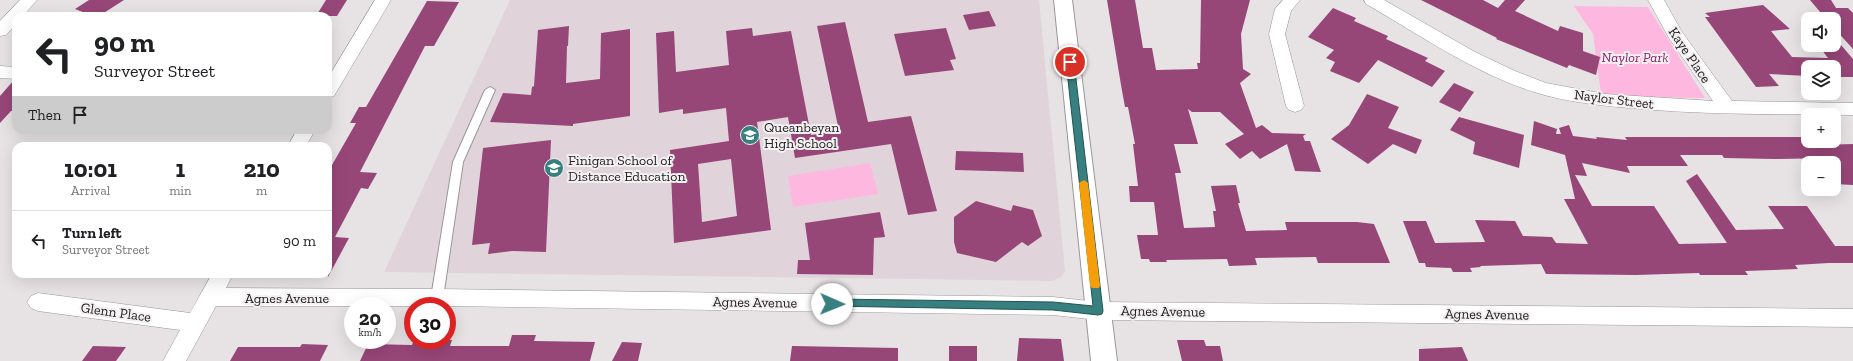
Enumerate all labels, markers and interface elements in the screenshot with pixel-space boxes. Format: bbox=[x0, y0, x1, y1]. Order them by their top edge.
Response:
map controls bbox=[1801, 12, 1841, 196]
button: sound bbox=[1801, 12, 1841, 52]
street label: Kaye Place bbox=[1665, 24, 1715, 87]
text: 90 m bbox=[94, 26, 155, 59]
icon: left bbox=[28, 28, 80, 80]
pin bbox=[1053, 45, 1087, 79]
park label: Naylor Park bbox=[1602, 49, 1668, 66]
icon: arrive bbox=[1059, 51, 1081, 73]
text: Surveyor Street bbox=[94, 60, 215, 82]
button: layers bbox=[1801, 60, 1841, 100]
street label: Naylor Street bbox=[1573, 86, 1656, 113]
icon: arrive bbox=[69, 104, 91, 126]
text: Then bbox=[28, 106, 61, 124]
button: + bbox=[1801, 108, 1841, 148]
place label: Queanbeyan High School bbox=[764, 119, 839, 152]
school or university icon: Queanbeyan High School bbox=[739, 124, 761, 146]
place label: Finigan School of Distance Education bbox=[568, 152, 685, 185]
text: 10:01 bbox=[64, 154, 117, 183]
text: 1 bbox=[175, 154, 185, 183]
text: 210 bbox=[244, 154, 280, 183]
button: − bbox=[1801, 156, 1841, 196]
school or university icon: Finigan School of Distance Education bbox=[543, 157, 565, 179]
text: Arrival bbox=[71, 183, 110, 198]
text: min bbox=[169, 183, 191, 198]
text: m bbox=[256, 183, 267, 198]
text: Turn left bbox=[62, 224, 122, 242]
icon: left bbox=[28, 230, 50, 252]
text: 90 m bbox=[283, 232, 316, 250]
text: Surveyor Street bbox=[62, 242, 150, 257]
position arrow bbox=[811, 283, 853, 325]
street label: Agnes Avenue bbox=[245, 290, 330, 307]
street label: Agnes Avenue bbox=[713, 293, 798, 312]
speed limit sign: 30 bbox=[404, 297, 456, 349]
street label: Glenn Place bbox=[80, 299, 153, 326]
street label: Agnes Avenue bbox=[1121, 302, 1206, 321]
street label: Agnes Avenue bbox=[1445, 305, 1530, 324]
text: 20 bbox=[359, 306, 381, 330]
text: km/h bbox=[359, 327, 381, 339]

